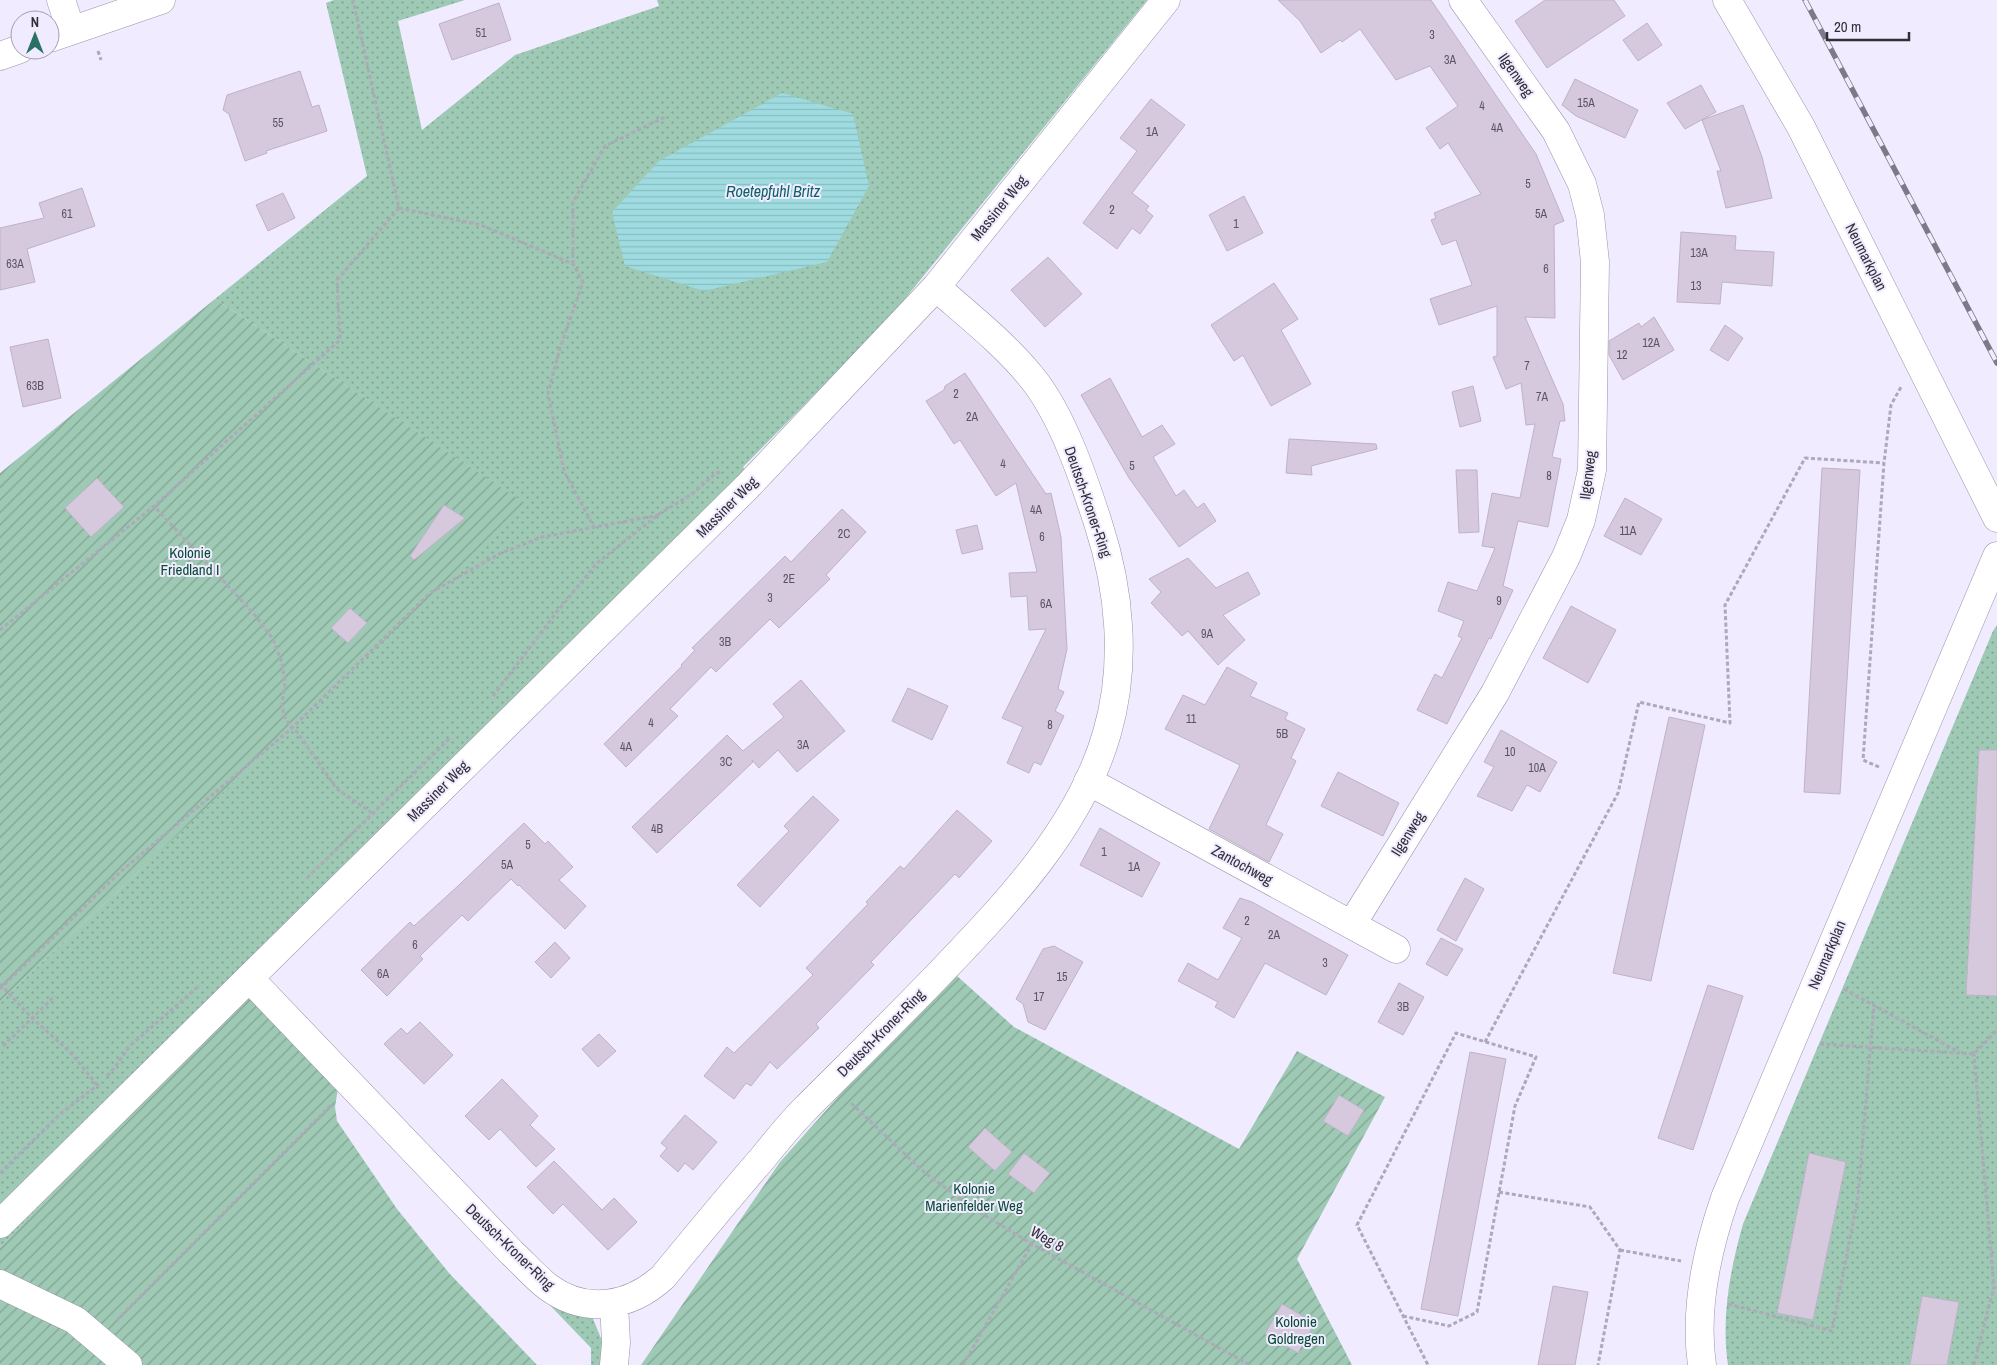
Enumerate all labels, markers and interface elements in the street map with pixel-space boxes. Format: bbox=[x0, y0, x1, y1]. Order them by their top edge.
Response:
north arrow bbox=[10, 10, 60, 60]
scale bar bbox=[1827, 10, 1910, 42]
text: N bbox=[31, 13, 39, 31]
text: 20 m bbox=[1834, 16, 1861, 37]
house number: 51 bbox=[476, 25, 487, 41]
house number: 3 bbox=[1429, 27, 1435, 43]
street label: Ilgenweg bbox=[1494, 49, 1539, 101]
house number: 3A bbox=[1444, 52, 1456, 68]
house number: 15A bbox=[1577, 95, 1595, 111]
house number: 4 bbox=[1479, 98, 1485, 114]
house number: 55 bbox=[273, 115, 284, 131]
house number: 4A bbox=[1491, 120, 1503, 136]
house number: 1A bbox=[1146, 124, 1158, 140]
street label: Massiner Weg bbox=[966, 170, 1032, 245]
house number: 5 bbox=[1525, 176, 1531, 192]
water label: Roetepfuhl Britz bbox=[726, 180, 820, 202]
house number: 2 bbox=[1109, 202, 1115, 218]
house number: 61 bbox=[62, 206, 73, 222]
house number: 5A bbox=[1535, 206, 1547, 222]
house number: 1 bbox=[1233, 216, 1239, 232]
street label: Neumarkplan bbox=[1840, 219, 1892, 294]
house number: 13A bbox=[1690, 245, 1708, 261]
house number: 63A bbox=[6, 256, 24, 272]
house number: 6 bbox=[1543, 261, 1549, 277]
house number: 13 bbox=[1691, 278, 1701, 294]
house number: 12A bbox=[1642, 335, 1660, 351]
house number: 12 bbox=[1617, 347, 1627, 363]
house number: 7 bbox=[1524, 358, 1530, 374]
house number: 63B bbox=[26, 378, 44, 394]
house number: 2 bbox=[953, 386, 959, 402]
house number: 7A bbox=[1536, 389, 1548, 405]
house number: 2A bbox=[966, 409, 978, 425]
street label: Deutsch-Kroner-Ring bbox=[1060, 443, 1117, 560]
street label: Ilgenweg bbox=[1574, 449, 1601, 501]
house number: 4 bbox=[1000, 456, 1006, 472]
house number: 5 bbox=[1129, 458, 1135, 474]
house number: 8 bbox=[1546, 468, 1552, 484]
street label: Massiner Weg bbox=[691, 471, 762, 542]
house number: 4A bbox=[1030, 502, 1042, 518]
house number: 11A bbox=[1620, 523, 1637, 539]
house number: 2C bbox=[838, 526, 850, 542]
house number: 6 bbox=[1039, 529, 1045, 545]
park label: Kolonie Friedland I bbox=[161, 542, 219, 580]
house number: 2E bbox=[783, 571, 795, 587]
house number: 3 bbox=[767, 590, 773, 606]
house number: 9 bbox=[1496, 593, 1502, 609]
house number: 6A bbox=[1040, 596, 1052, 612]
house number: 9A bbox=[1201, 626, 1213, 642]
house number: 3B bbox=[719, 634, 731, 650]
house number: 11 bbox=[1186, 711, 1197, 727]
house number: 4 bbox=[648, 715, 654, 731]
house number: 8 bbox=[1047, 717, 1053, 733]
house number: 5B bbox=[1276, 726, 1288, 742]
house number: 3A bbox=[797, 737, 809, 753]
house number: 4A bbox=[620, 739, 632, 755]
house number: 10 bbox=[1505, 744, 1515, 760]
house number: 3C bbox=[720, 754, 732, 770]
street label: Massiner Weg bbox=[402, 755, 473, 826]
house number: 10A bbox=[1528, 760, 1546, 776]
street label: Ilgenweg bbox=[1386, 807, 1430, 860]
house number: 4B bbox=[651, 821, 663, 837]
house number: 5 bbox=[525, 837, 531, 853]
street label: Zantochweg bbox=[1208, 839, 1277, 890]
house number: 1 bbox=[1101, 844, 1107, 860]
house number: 5A bbox=[501, 857, 513, 873]
house number: 1A bbox=[1128, 859, 1140, 875]
house number: 2 bbox=[1244, 913, 1250, 929]
street label: Neumarkplan bbox=[1803, 917, 1850, 993]
house number: 2A bbox=[1268, 927, 1280, 943]
house number: 6 bbox=[412, 937, 418, 953]
house number: 3 bbox=[1322, 955, 1328, 971]
house number: 6A bbox=[377, 966, 389, 982]
house number: 15 bbox=[1057, 969, 1068, 985]
street label: Deutsch-Kroner-Ring bbox=[832, 984, 929, 1081]
house number: 17 bbox=[1034, 989, 1045, 1005]
house number: 3B bbox=[1397, 999, 1409, 1015]
park label: Kolonie Marienfelder Weg bbox=[925, 1178, 1023, 1216]
street label: Deutsch-Kroner-Ring bbox=[461, 1199, 560, 1295]
street label: Weg 8 bbox=[1027, 1221, 1068, 1257]
park label: Kolonie Goldregen bbox=[1267, 1311, 1325, 1349]

